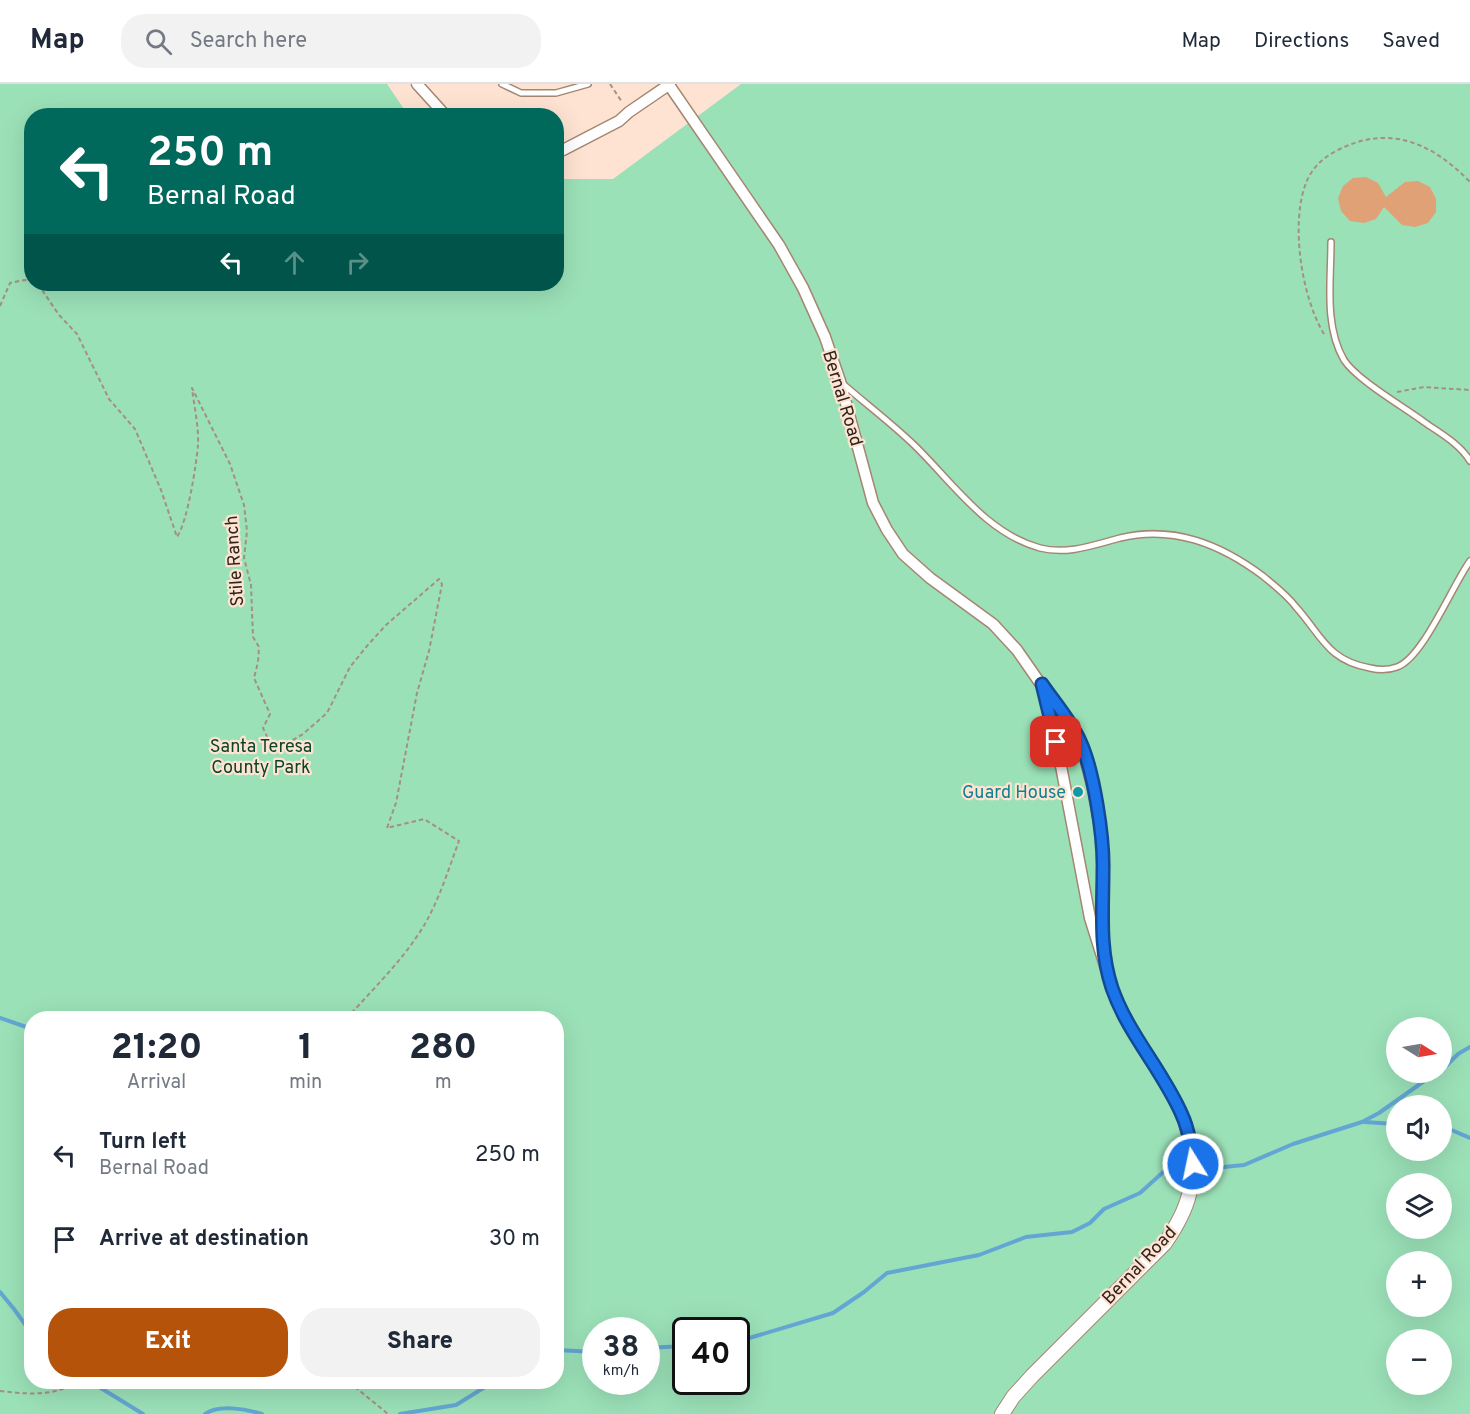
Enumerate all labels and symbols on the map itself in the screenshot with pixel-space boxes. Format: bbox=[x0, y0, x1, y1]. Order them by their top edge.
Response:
street label: Bernal Road bbox=[816, 348, 867, 449]
street label: Stile Ranch bbox=[221, 515, 250, 607]
pin bbox=[1030, 716, 1081, 767]
park label: Santa Teresa County Park bbox=[210, 736, 312, 780]
place label: Guard House bbox=[962, 782, 1066, 805]
marker: Guard House bbox=[1071, 785, 1085, 799]
north arrow bbox=[1386, 1017, 1452, 1083]
position arrow bbox=[1161, 1132, 1225, 1196]
street label: Bernal Road bbox=[1098, 1222, 1182, 1310]
speed limit sign: 40 bbox=[672, 1317, 750, 1395]

